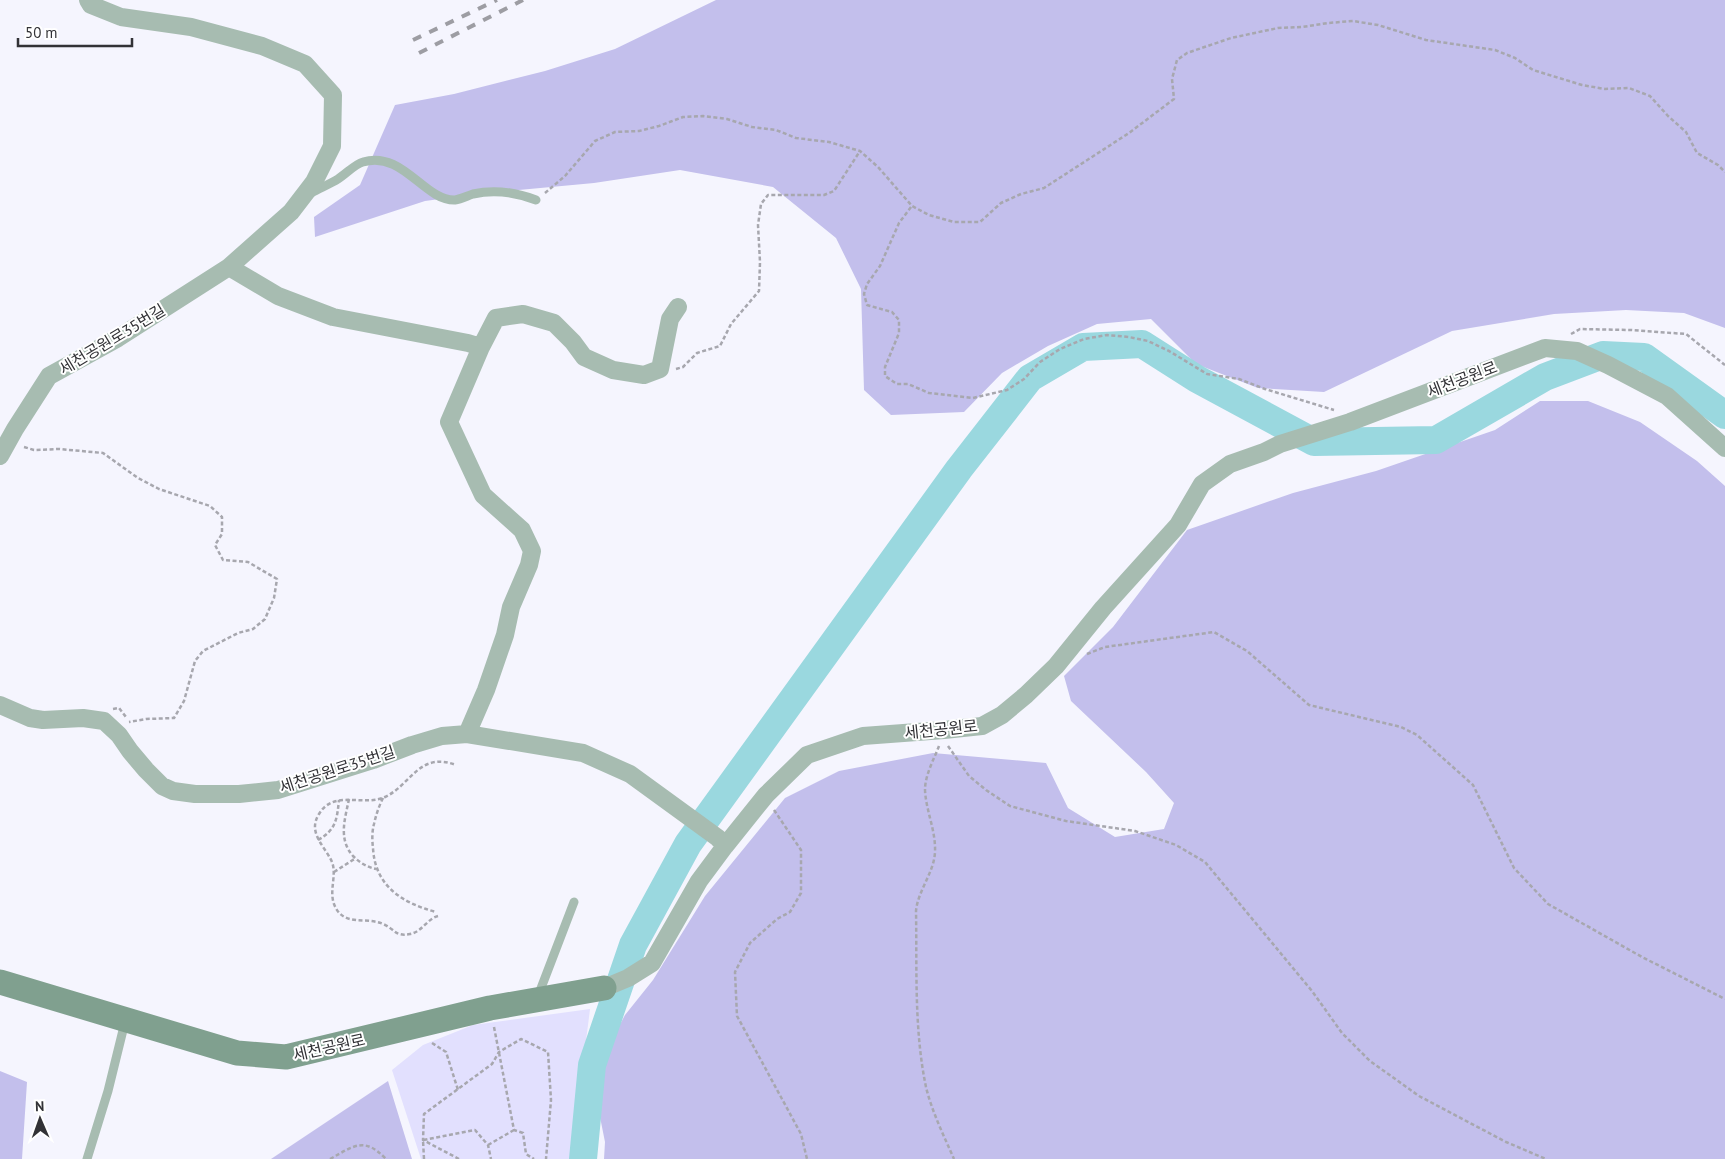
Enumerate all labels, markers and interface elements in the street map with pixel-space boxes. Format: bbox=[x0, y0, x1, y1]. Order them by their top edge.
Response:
scale bar bbox=[18, 15, 131, 47]
text: 50 m bbox=[25, 23, 58, 42]
street label: 세천공원로35번길 bbox=[55, 299, 169, 379]
street label: 세천공원로 bbox=[1424, 356, 1500, 402]
street label: 세천공원로 bbox=[903, 715, 979, 743]
street label: 세천공원로35번길 bbox=[277, 741, 397, 797]
street label: 세천공원로 bbox=[291, 1029, 367, 1065]
north arrow bbox=[15, 1094, 65, 1144]
text: N bbox=[35, 1097, 44, 1115]

